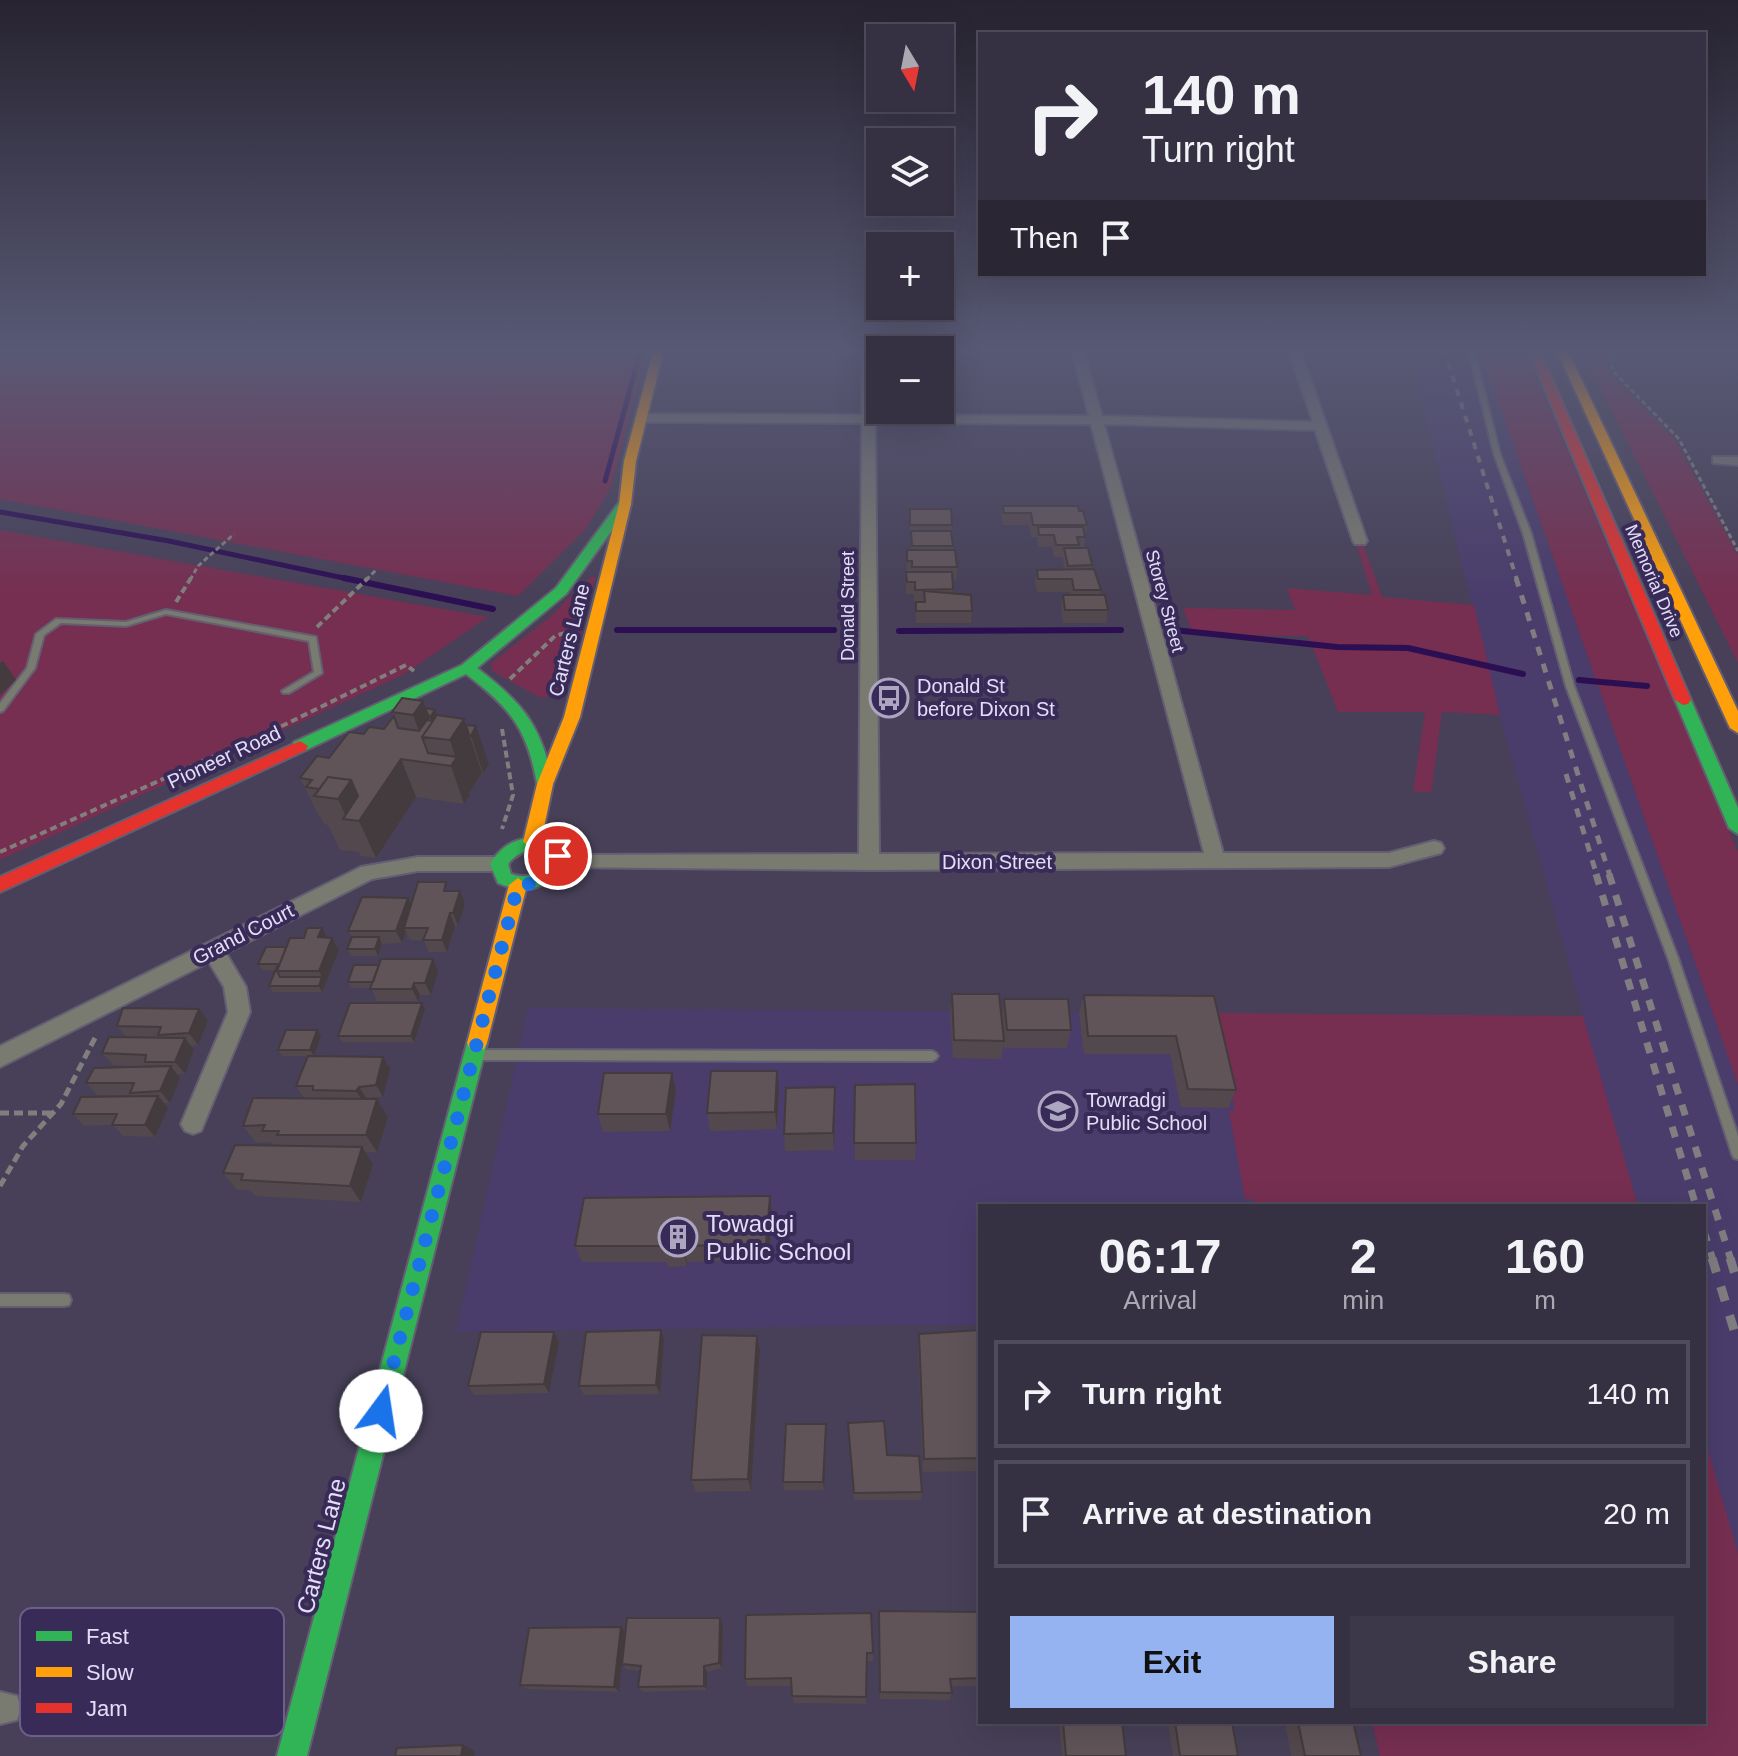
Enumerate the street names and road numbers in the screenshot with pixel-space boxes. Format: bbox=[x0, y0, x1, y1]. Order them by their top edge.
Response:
street label: Memorial Drive bbox=[1621, 521, 1687, 641]
street label: Storey Street bbox=[1142, 548, 1188, 654]
street label: Donald Street bbox=[838, 551, 858, 661]
street label: Carters Lane bbox=[544, 581, 594, 699]
street label: Pioneer Road bbox=[164, 721, 284, 793]
street label: Dixon Street bbox=[942, 851, 1052, 873]
street label: Grand Court bbox=[189, 899, 297, 969]
street label: Carters Lane bbox=[291, 1475, 351, 1617]

